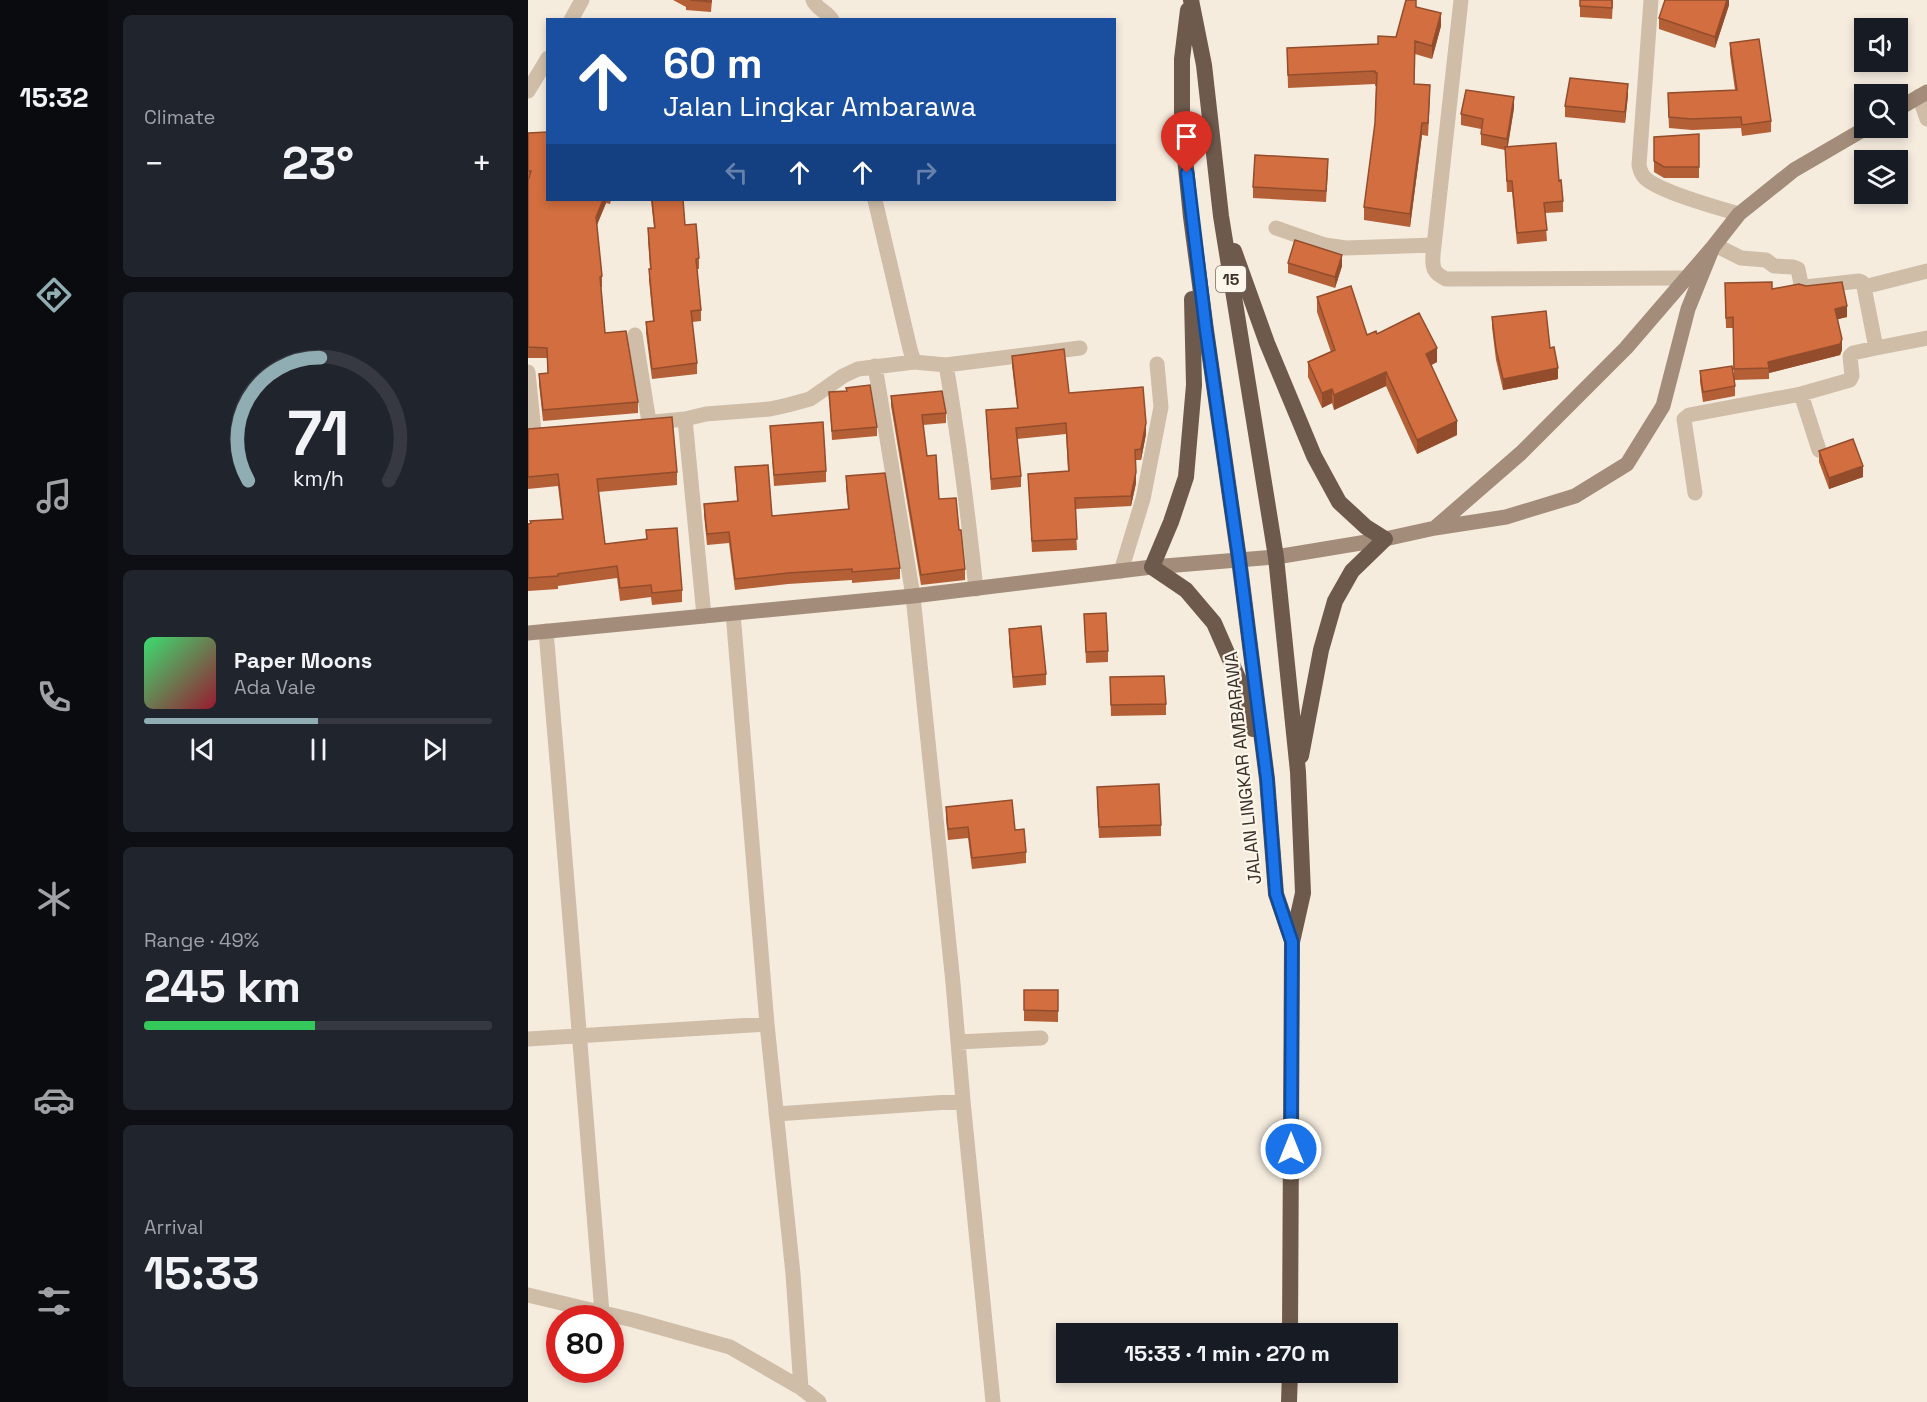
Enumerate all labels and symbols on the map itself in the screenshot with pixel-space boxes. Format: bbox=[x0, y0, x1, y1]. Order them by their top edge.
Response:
pin bbox=[1161, 111, 1212, 173]
road number: 15 bbox=[1216, 266, 1246, 292]
street label: JALAN LINGKAR AMBARAWA bbox=[1219, 650, 1266, 886]
position arrow bbox=[1259, 1117, 1323, 1181]
speed limit sign: 80 bbox=[546, 1305, 624, 1383]

